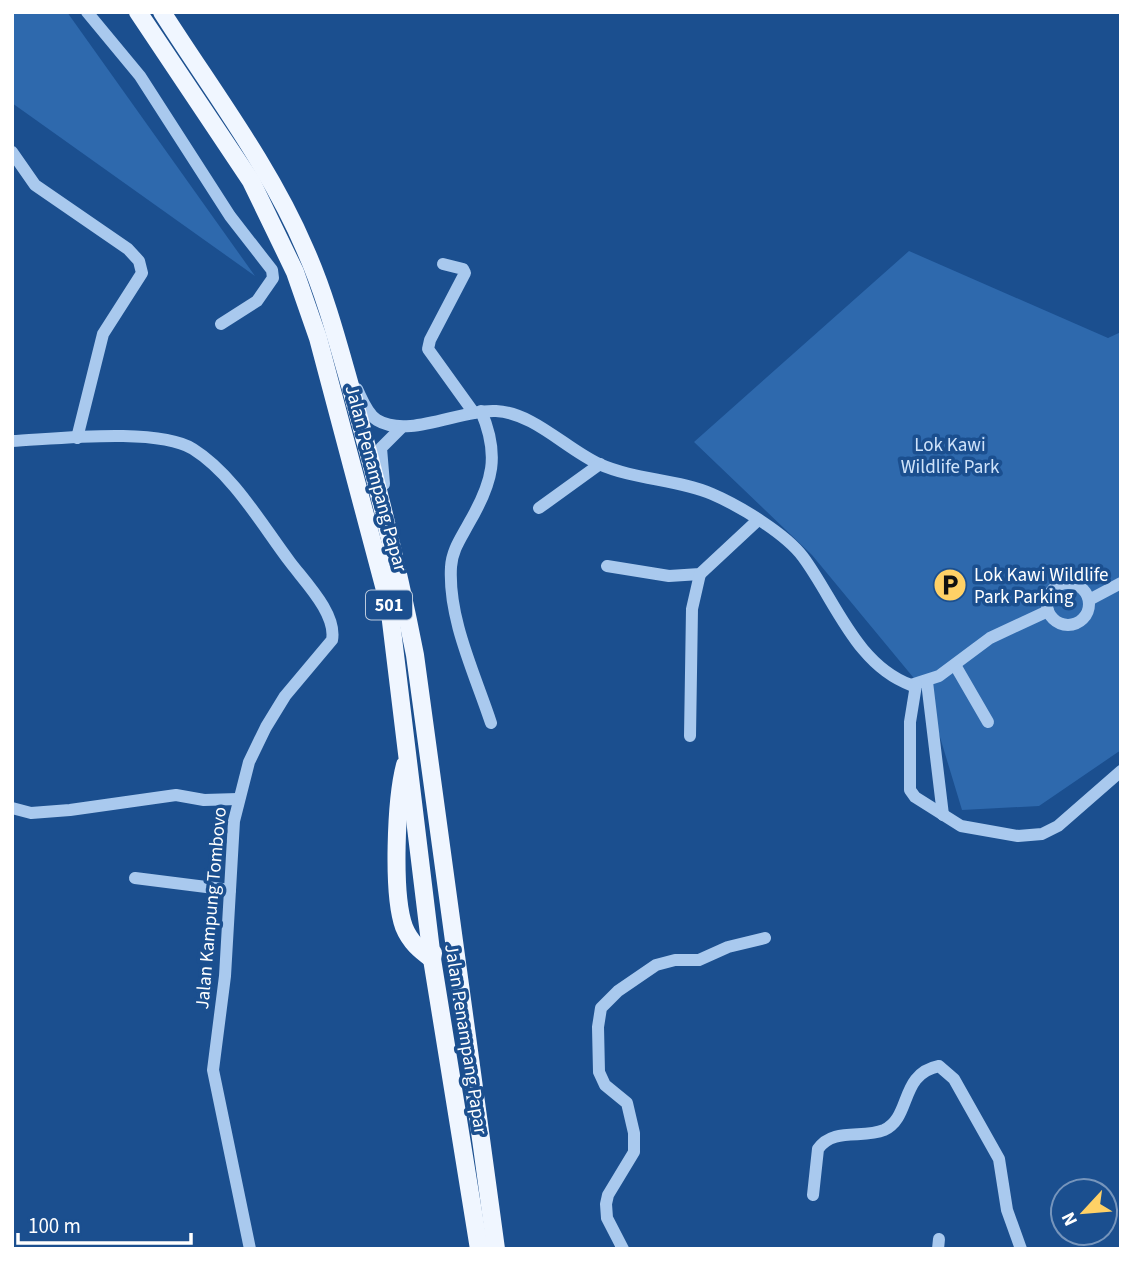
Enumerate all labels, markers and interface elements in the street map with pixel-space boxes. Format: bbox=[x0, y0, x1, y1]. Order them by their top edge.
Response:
street label: Jalan Penampang Papar bbox=[338, 382, 414, 575]
park label: Lok Kawi Wildlife Park bbox=[901, 432, 1000, 481]
place label: Lok Kawi Wildlife Park Parking bbox=[974, 562, 1109, 611]
parking icon: Lok Kawi Wildlife Park Parking bbox=[931, 566, 969, 604]
road number: 501 bbox=[366, 590, 412, 620]
street label: Jalan Kampung Tombovo bbox=[189, 806, 234, 1010]
street label: Jalan Penampang Papar bbox=[437, 942, 494, 1137]
north arrow bbox=[1049, 1177, 1119, 1247]
scale bar bbox=[18, 1202, 191, 1246]
text: N bbox=[1055, 1207, 1085, 1230]
text: 100 m bbox=[28, 1211, 81, 1241]

